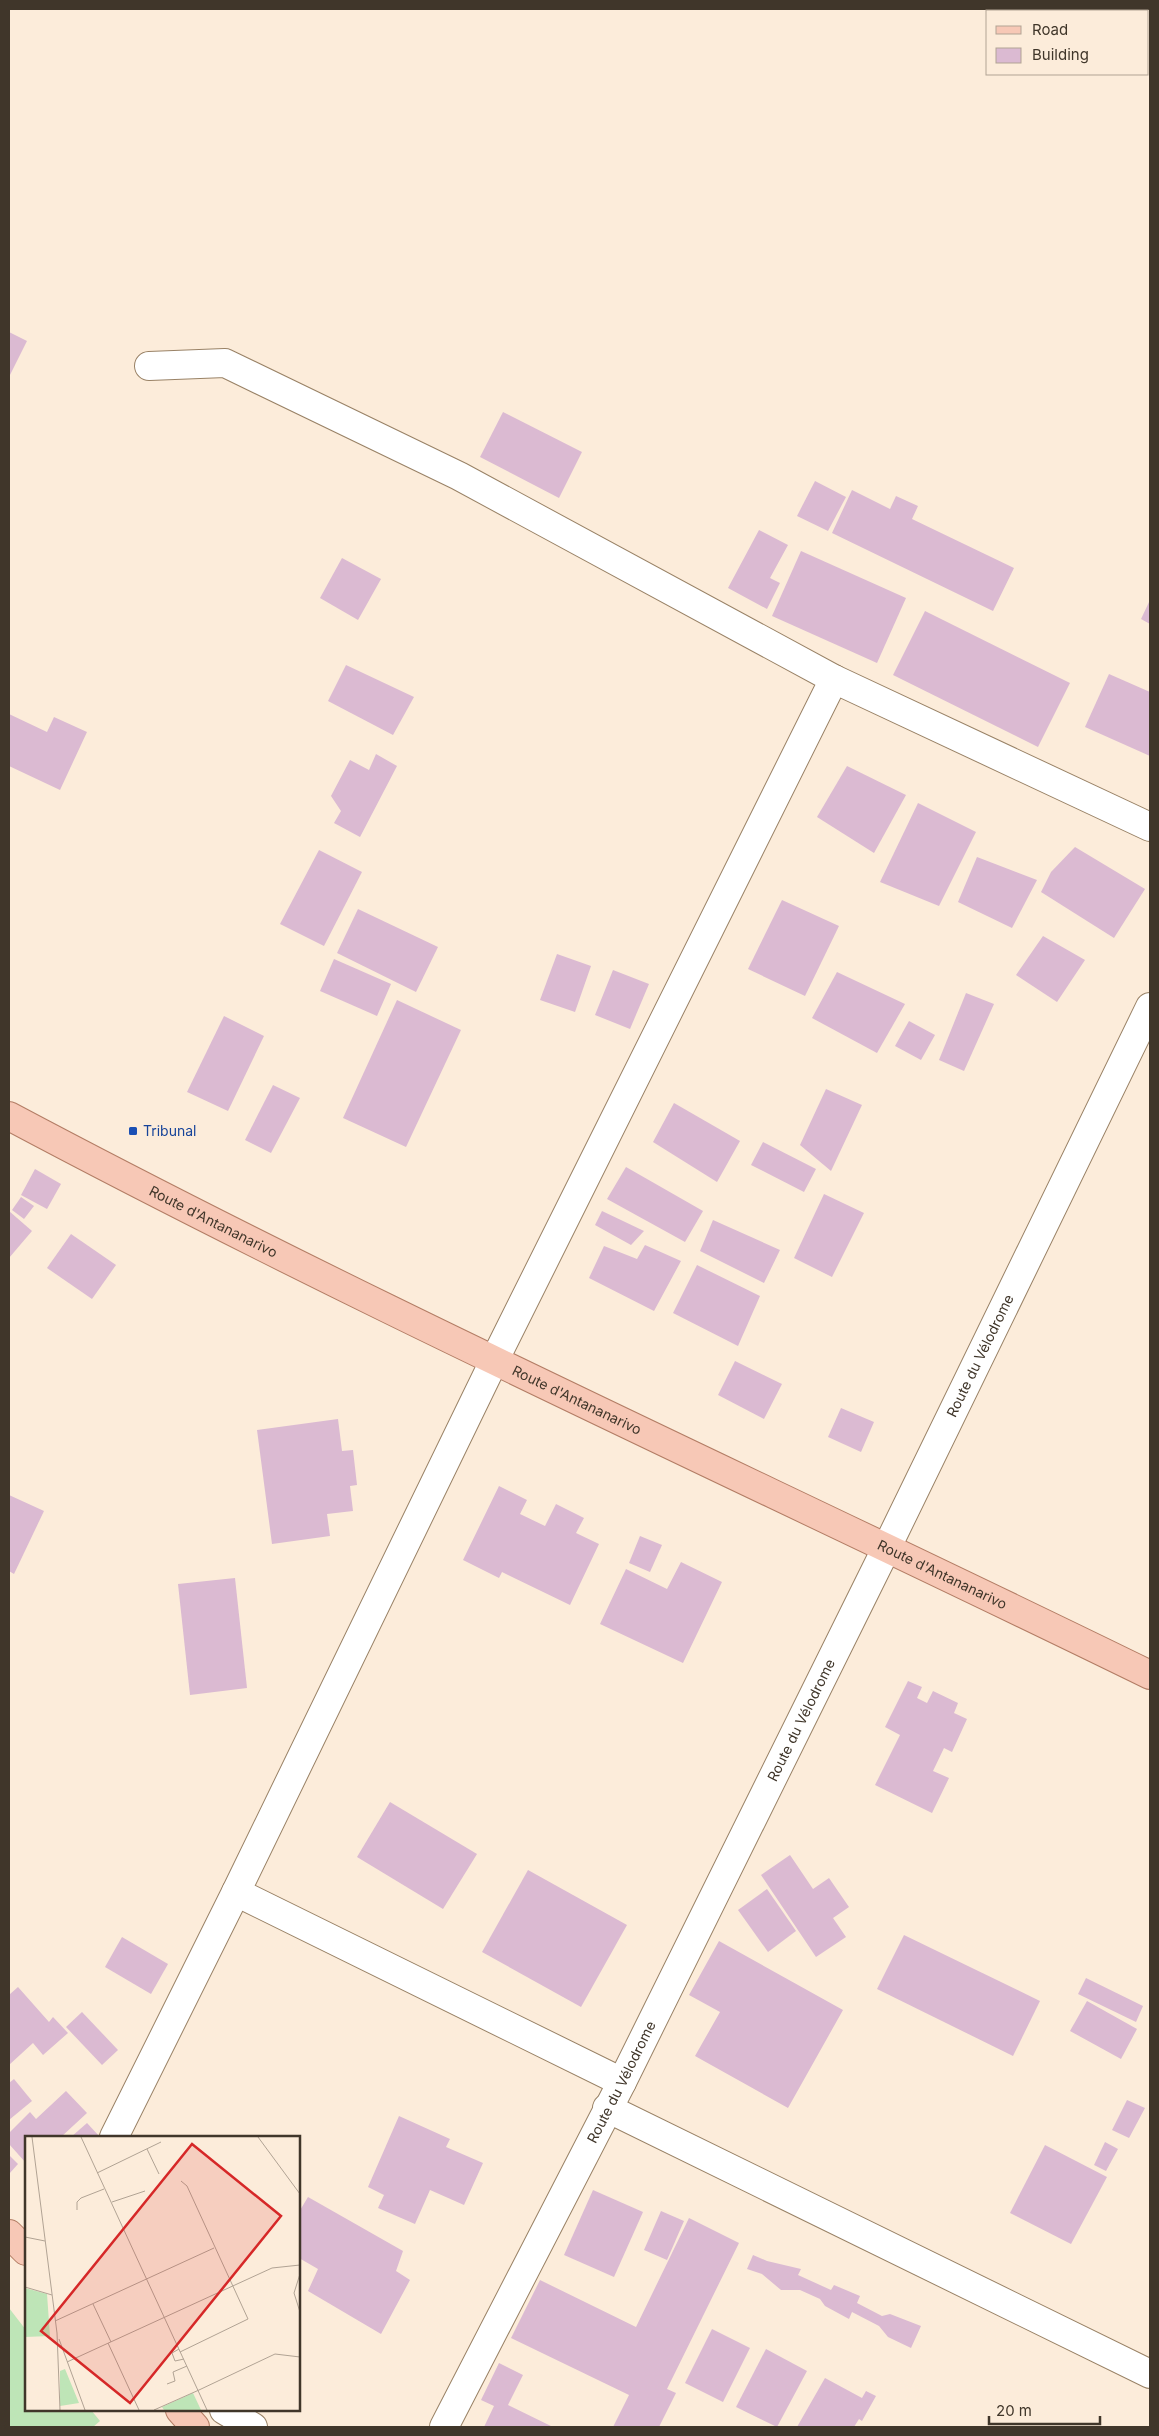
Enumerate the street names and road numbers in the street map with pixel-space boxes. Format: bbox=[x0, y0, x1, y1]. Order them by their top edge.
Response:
street label: Route d'Antananarivo bbox=[147, 1182, 280, 1261]
street label: Route du Vélodrome bbox=[943, 1291, 1017, 1420]
street label: Route d'Antananarivo bbox=[510, 1361, 644, 1438]
street label: Route d'Antananarivo bbox=[875, 1536, 1010, 1612]
street label: Route du Vélodrome bbox=[763, 1656, 838, 1784]
street label: Route du Vélodrome bbox=[583, 2018, 659, 2146]

